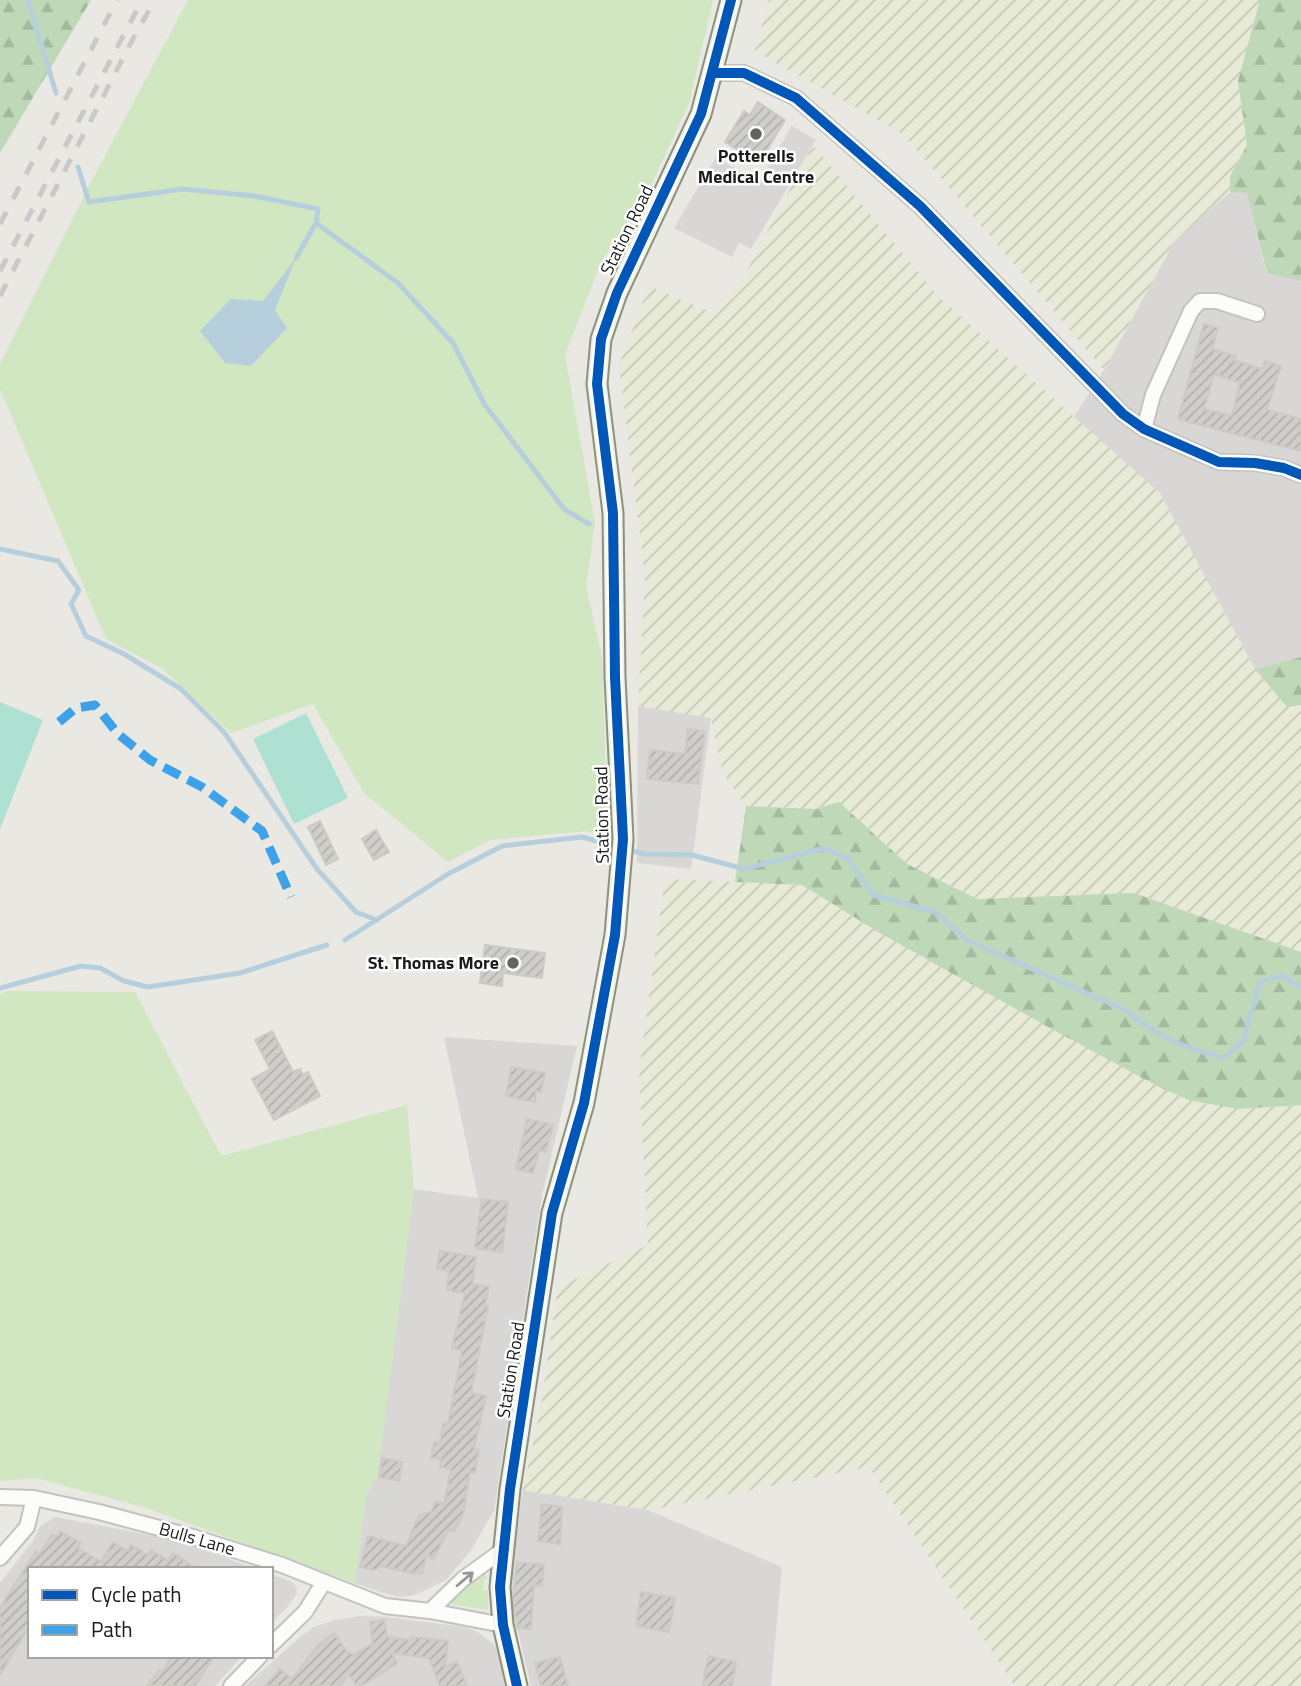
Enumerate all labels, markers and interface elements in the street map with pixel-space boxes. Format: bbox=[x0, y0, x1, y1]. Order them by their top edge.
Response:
marker: Potterells Medical Centre bbox=[748, 126, 764, 142]
place label: Potterells Medical Centre bbox=[698, 142, 814, 190]
street label: Station Road bbox=[593, 180, 660, 279]
street label: Station Road bbox=[587, 766, 616, 864]
place label: St. Thomas More bbox=[368, 949, 499, 976]
marker: St. Thomas More bbox=[505, 955, 521, 971]
street label: Station Road bbox=[490, 1320, 531, 1420]
street label: Bulls Lane bbox=[156, 1515, 238, 1562]
legend bbox=[28, 1567, 273, 1658]
one-way arrow bbox=[456, 1571, 474, 1587]
text: Cycle path bbox=[91, 1578, 182, 1610]
text: Path bbox=[91, 1613, 133, 1645]

